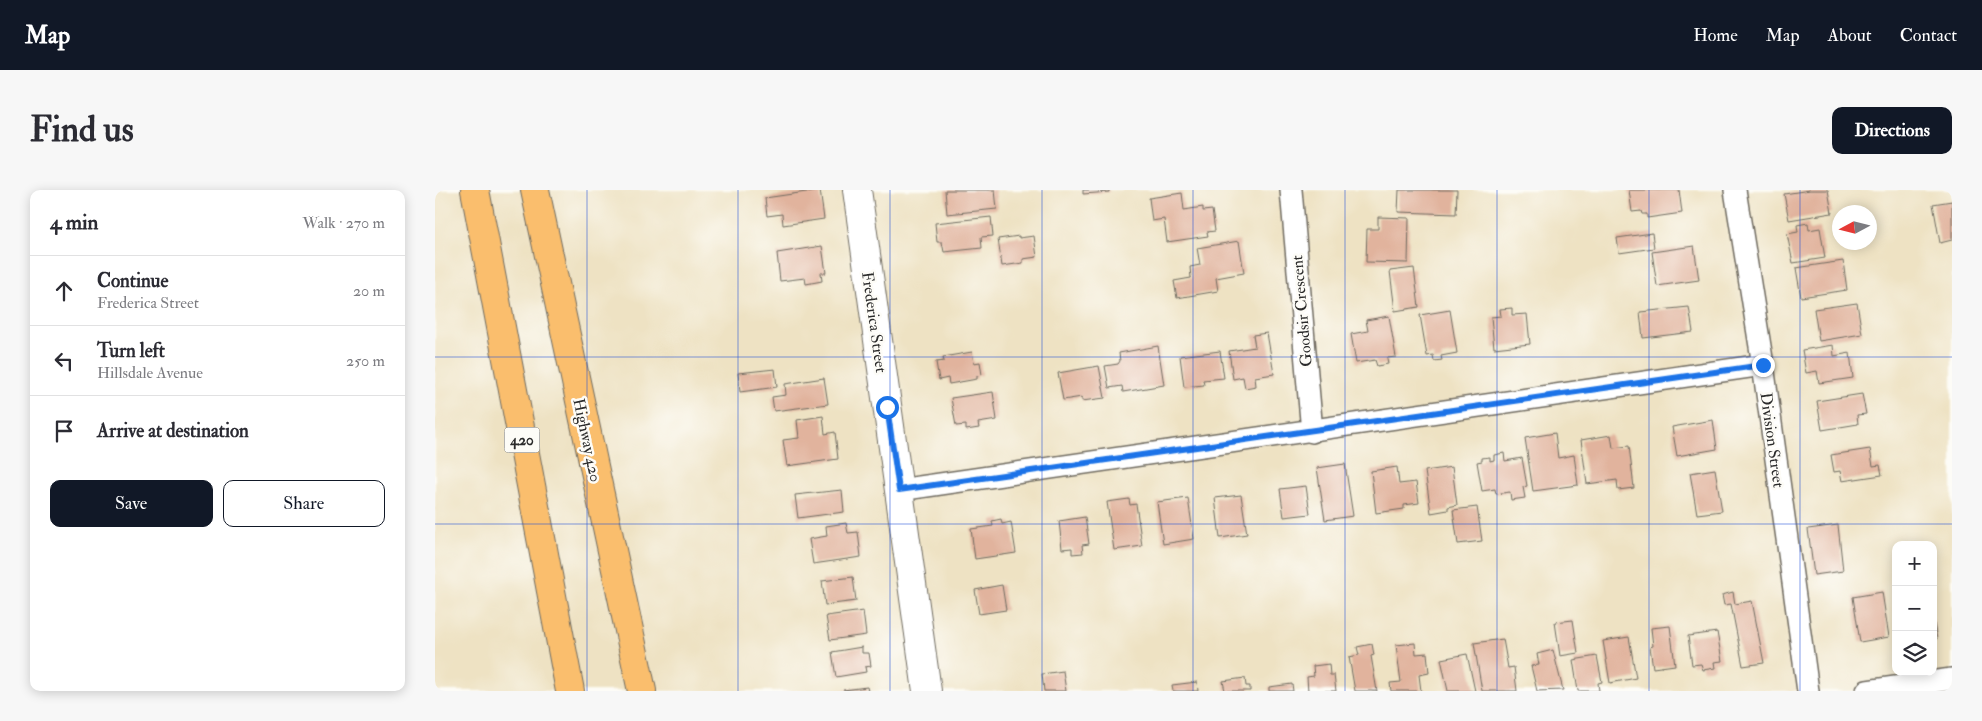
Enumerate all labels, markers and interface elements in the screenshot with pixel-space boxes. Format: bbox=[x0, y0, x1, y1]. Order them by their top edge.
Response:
text: Map bbox=[25, 20, 70, 51]
text: Home bbox=[1693, 24, 1738, 47]
text: Map bbox=[1766, 24, 1800, 47]
text: About bbox=[1828, 24, 1872, 47]
text: Contact bbox=[1900, 24, 1957, 47]
button: Directions bbox=[1832, 107, 1952, 154]
text: Find us bbox=[30, 108, 134, 152]
north arrow bbox=[1832, 205, 1877, 250]
text: 4 min bbox=[50, 209, 98, 236]
text: Walk · 270 m bbox=[303, 213, 385, 233]
street label: Goodsir Crescent bbox=[1287, 254, 1317, 368]
text: Continue bbox=[97, 269, 168, 293]
street label: Frederica Street bbox=[857, 270, 891, 374]
icon: ahead bbox=[50, 277, 78, 305]
text: 20 m bbox=[353, 281, 385, 301]
text: Frederica Street bbox=[97, 293, 199, 313]
text: Turn left bbox=[97, 339, 165, 363]
icon: left bbox=[50, 347, 78, 375]
text: 250 m bbox=[346, 351, 385, 371]
route end bbox=[1752, 354, 1775, 377]
text: Hillsdale Avenue bbox=[97, 363, 203, 383]
street label: Division Street bbox=[1755, 391, 1789, 489]
route start bbox=[876, 396, 899, 419]
street label: Highway 420 bbox=[568, 397, 606, 484]
icon: arrive bbox=[50, 417, 78, 445]
text: Arrive at destination bbox=[97, 419, 249, 443]
road number: 420 bbox=[505, 428, 539, 452]
button: Save bbox=[50, 480, 213, 527]
button: Share bbox=[223, 480, 385, 527]
map controls bbox=[1892, 541, 1937, 676]
button: + bbox=[1892, 541, 1937, 586]
button: − bbox=[1892, 586, 1937, 631]
button: layers bbox=[1892, 631, 1937, 676]

